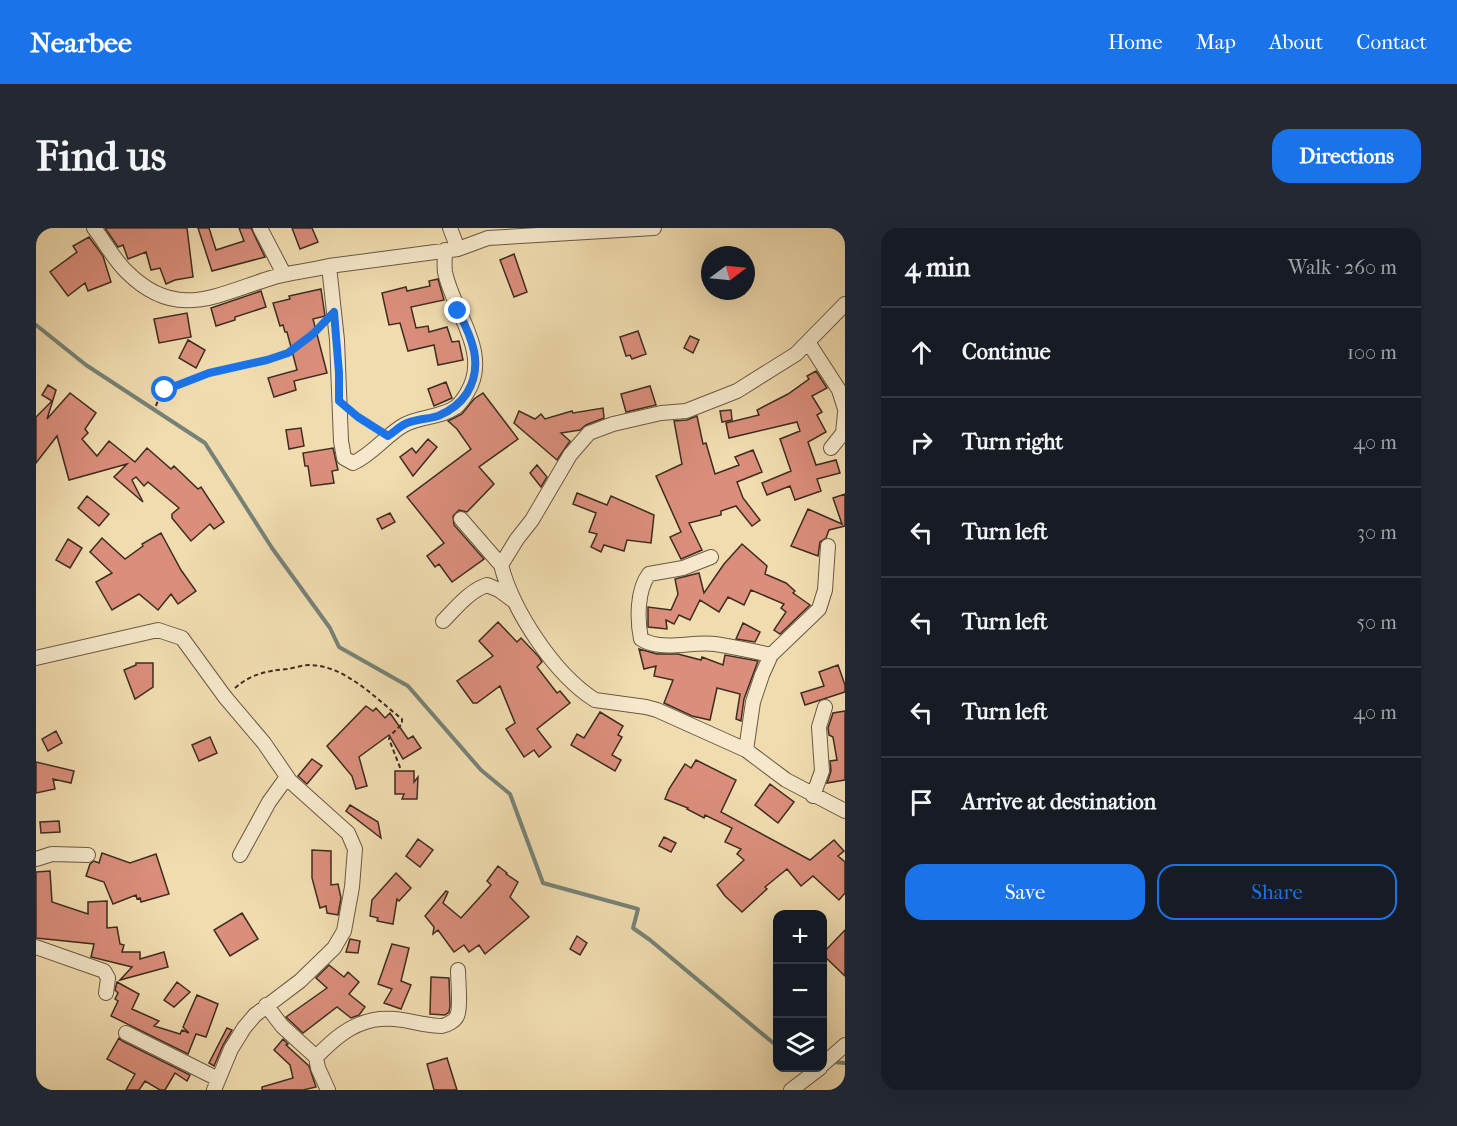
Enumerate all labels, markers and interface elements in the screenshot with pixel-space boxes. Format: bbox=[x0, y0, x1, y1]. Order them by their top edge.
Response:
text: Nearbee bbox=[30, 26, 132, 59]
text: Home bbox=[1108, 30, 1163, 54]
text: Map bbox=[1196, 30, 1236, 54]
text: About bbox=[1269, 30, 1323, 54]
text: Contact bbox=[1356, 30, 1427, 54]
button: Directions bbox=[1272, 129, 1421, 183]
text: Find us bbox=[36, 132, 166, 181]
north arrow bbox=[701, 246, 755, 300]
text: 4 min bbox=[905, 252, 970, 283]
text: Walk · 260 m bbox=[1288, 256, 1397, 279]
route end bbox=[444, 297, 470, 323]
icon: ahead bbox=[905, 336, 938, 369]
text: Continue bbox=[962, 339, 1051, 365]
text: 100 m bbox=[1347, 341, 1397, 364]
route start bbox=[151, 376, 177, 402]
icon: right bbox=[905, 426, 938, 459]
text: Turn right bbox=[962, 429, 1063, 455]
text: 40 m bbox=[1353, 431, 1397, 454]
icon: left bbox=[905, 516, 938, 549]
text: Turn left bbox=[962, 519, 1048, 545]
text: 30 m bbox=[1357, 521, 1397, 544]
icon: left bbox=[905, 606, 938, 639]
text: Turn left bbox=[962, 609, 1048, 635]
text: 50 m bbox=[1356, 611, 1397, 634]
icon: left bbox=[905, 696, 938, 729]
text: Turn left bbox=[962, 699, 1048, 725]
text: 40 m bbox=[1353, 701, 1397, 724]
icon: arrive bbox=[905, 786, 938, 819]
text: Arrive at destination bbox=[962, 789, 1156, 815]
button: Save bbox=[905, 864, 1145, 920]
button: Share bbox=[1157, 864, 1397, 920]
map controls bbox=[773, 910, 827, 1072]
button: + bbox=[773, 910, 827, 964]
button: − bbox=[773, 964, 827, 1018]
button: layers bbox=[773, 1018, 827, 1072]

